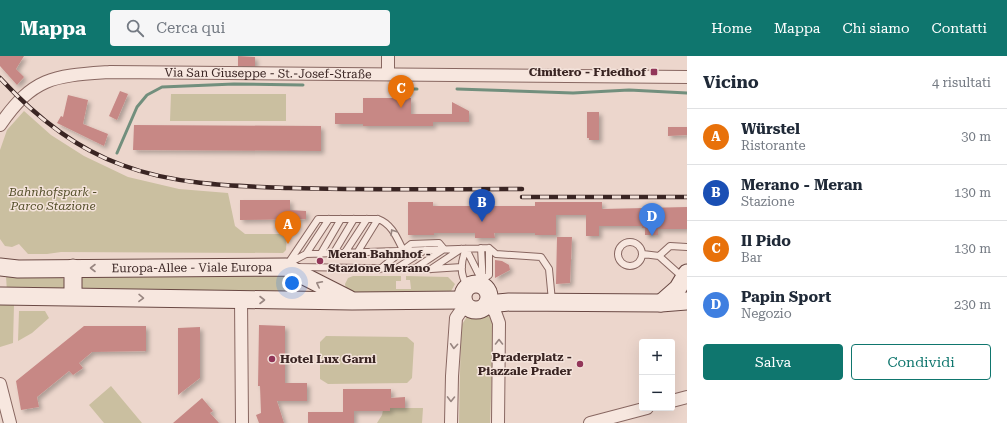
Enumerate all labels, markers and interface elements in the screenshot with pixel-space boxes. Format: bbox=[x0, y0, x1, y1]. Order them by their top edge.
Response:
search box bbox=[110, 10, 390, 46]
text: Mappa bbox=[20, 17, 86, 40]
icon: search bbox=[124, 17, 146, 39]
text: Cerca qui bbox=[156, 19, 225, 37]
text: Home bbox=[711, 20, 752, 36]
text: Mappa bbox=[774, 20, 820, 36]
text: Chi siamo bbox=[842, 20, 910, 36]
text: Contatti bbox=[932, 20, 987, 36]
street label: Via San Giuseppe - St.-Josef-Straße bbox=[165, 65, 372, 81]
place label: Cimitero - Friedhof bbox=[529, 65, 647, 79]
marker: Cimitero - Friedhof bbox=[649, 67, 659, 77]
text: Vicino bbox=[703, 72, 759, 92]
pin: C bbox=[388, 75, 414, 108]
text: 4 risultati bbox=[932, 75, 991, 90]
text: Würstel bbox=[741, 120, 800, 138]
text: A bbox=[711, 129, 721, 144]
text: 30 m bbox=[961, 129, 991, 144]
text: Ristorante bbox=[741, 138, 806, 153]
text: Merano - Meran bbox=[741, 176, 863, 194]
park label: Bahnhofspark - Parco Stazione bbox=[8, 185, 97, 213]
text: B bbox=[711, 185, 721, 200]
text: 130 m bbox=[954, 185, 991, 200]
pin: B bbox=[469, 189, 495, 222]
text: Stazione bbox=[741, 194, 795, 209]
pin: D bbox=[639, 203, 665, 236]
pin: A bbox=[275, 211, 301, 244]
one-way arrow bbox=[391, 229, 398, 236]
text: Il Pido bbox=[741, 232, 791, 250]
text: C bbox=[711, 241, 721, 256]
text: 130 m bbox=[954, 241, 991, 256]
place label: Meran Bahnhof - Stazione Merano bbox=[328, 247, 431, 275]
text: Bar bbox=[741, 250, 762, 265]
marker: Meran Bahnhof - Stazione Merano bbox=[315, 256, 325, 266]
street label: Europa-Allee - Viale Europa bbox=[111, 260, 273, 275]
one-way arrow bbox=[90, 264, 96, 272]
your location bbox=[282, 273, 302, 293]
one-way arrow bbox=[316, 281, 323, 289]
text: Papin Sport bbox=[741, 288, 831, 306]
one-way arrow bbox=[138, 293, 144, 302]
one-way arrow bbox=[259, 296, 265, 304]
text: D bbox=[711, 297, 721, 312]
text: 230 m bbox=[954, 297, 991, 312]
text: Negozio bbox=[741, 306, 792, 321]
one-way arrow bbox=[495, 339, 503, 345]
map controls bbox=[639, 339, 675, 411]
button: + bbox=[639, 339, 675, 375]
one-way arrow bbox=[449, 343, 458, 349]
button: Salva bbox=[703, 344, 843, 380]
button: Condividi bbox=[851, 344, 991, 380]
place label: Praderplatz - Piazzale Prader bbox=[478, 350, 573, 378]
place label: Hotel Lux Garni bbox=[280, 352, 376, 366]
marker: Hotel Lux Garni bbox=[267, 354, 277, 364]
marker: Praderplatz - Piazzale Prader bbox=[575, 359, 585, 369]
button: − bbox=[639, 375, 675, 411]
one-way arrow bbox=[447, 396, 455, 402]

